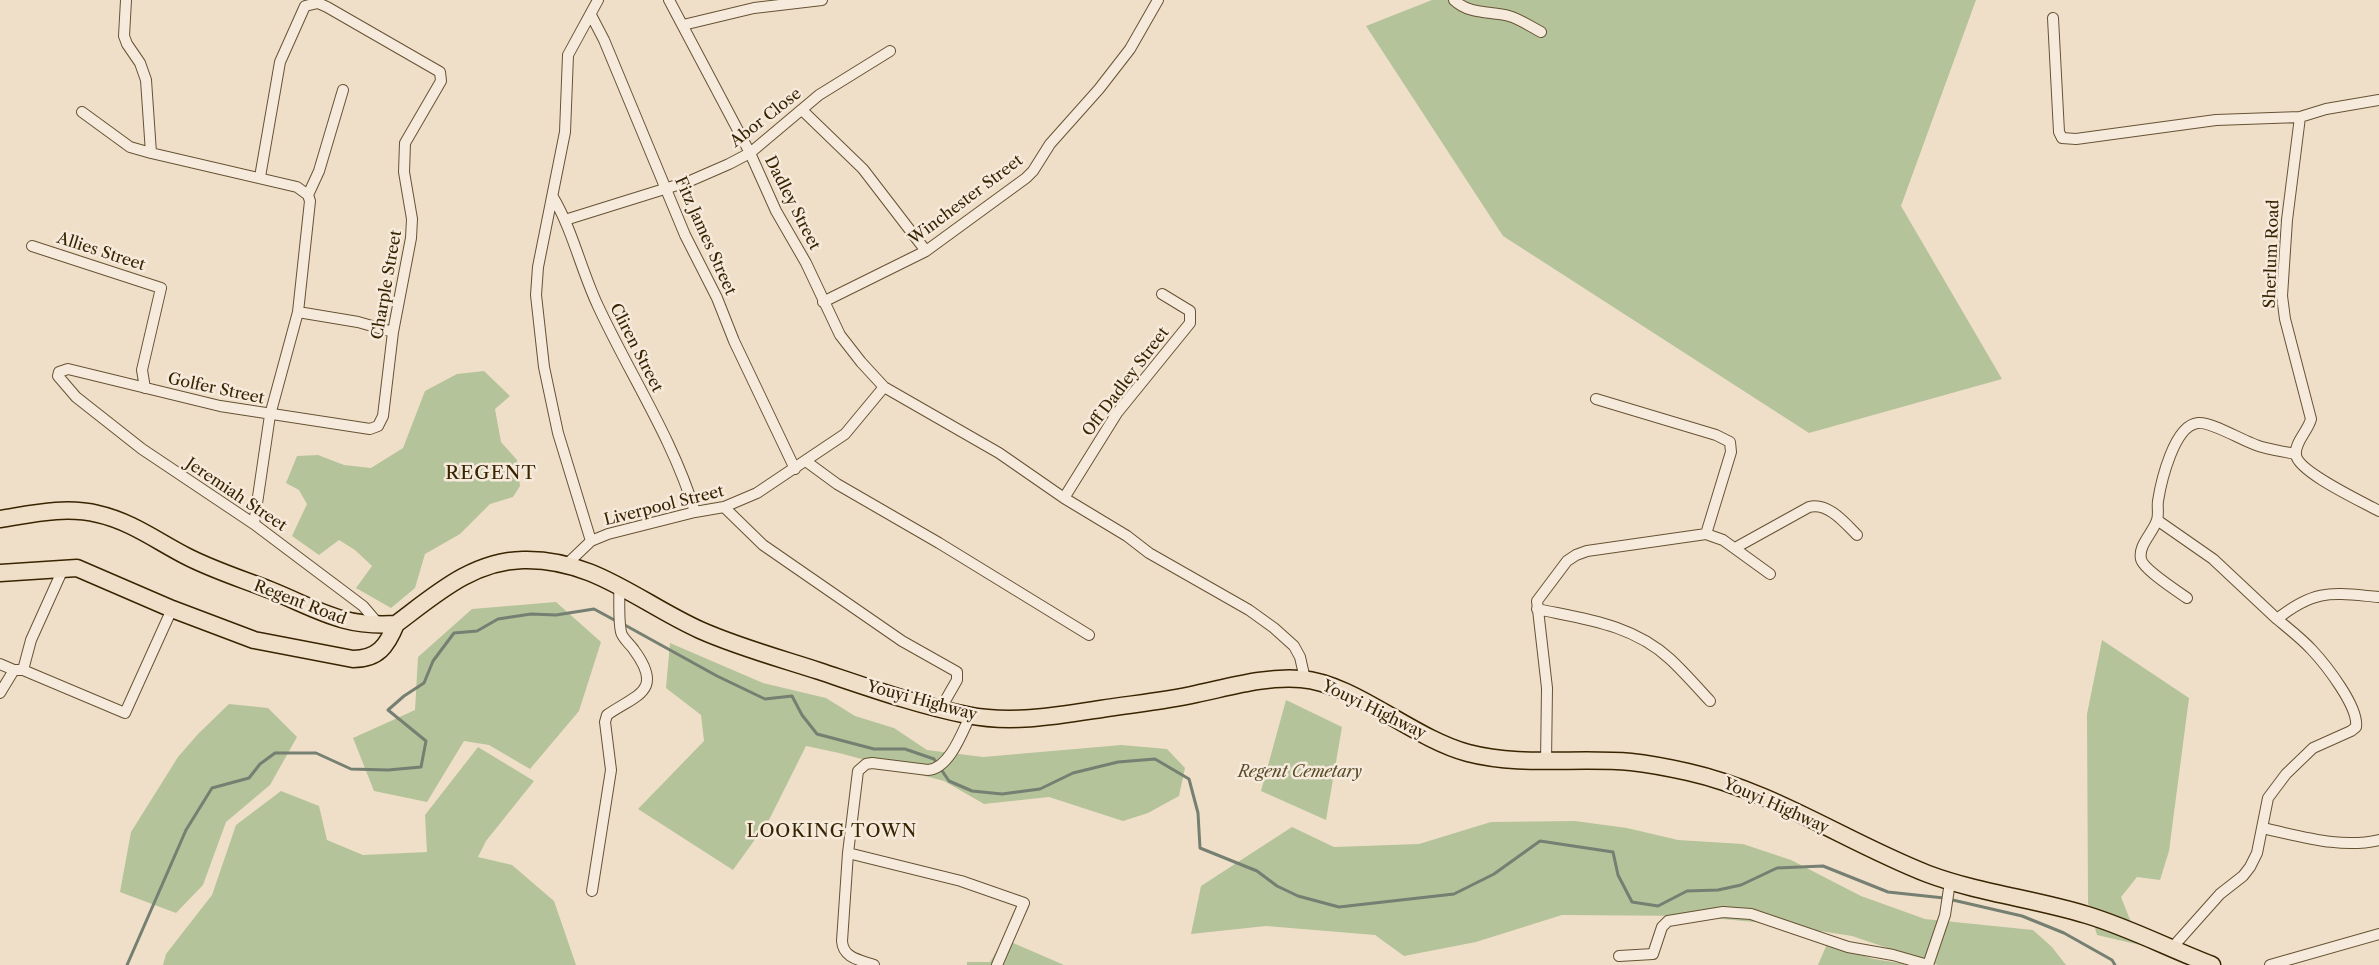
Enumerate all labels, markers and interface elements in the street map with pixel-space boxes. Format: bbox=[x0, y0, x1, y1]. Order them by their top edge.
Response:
street label: Abor Close bbox=[727, 84, 805, 152]
street label: Winchester Street bbox=[905, 151, 1027, 249]
street label: Dadley Street bbox=[760, 153, 824, 253]
street label: Fitz James Street bbox=[670, 174, 740, 298]
street label: Sherlum Road bbox=[2261, 199, 2283, 309]
street label: Allies Street bbox=[54, 229, 148, 275]
street label: Charple Street bbox=[368, 229, 406, 341]
street label: Cliren Street bbox=[605, 300, 667, 396]
street label: Off Dadley Street bbox=[1079, 324, 1173, 440]
street label: Golfer Street bbox=[166, 369, 266, 409]
street label: Jeremiah Street bbox=[182, 454, 290, 536]
district label: REGENT bbox=[445, 463, 537, 485]
street label: Liverpool Street bbox=[602, 482, 726, 530]
street label: Regent Road bbox=[251, 577, 349, 629]
street label: Youyi Highway bbox=[865, 677, 979, 725]
street label: Youyi Highway bbox=[1319, 677, 1429, 743]
park label: Regent Cemetary bbox=[1238, 762, 1362, 782]
street label: Youyi Highway bbox=[1720, 774, 1832, 838]
district label: LOOKING TOWN bbox=[745, 821, 919, 843]

